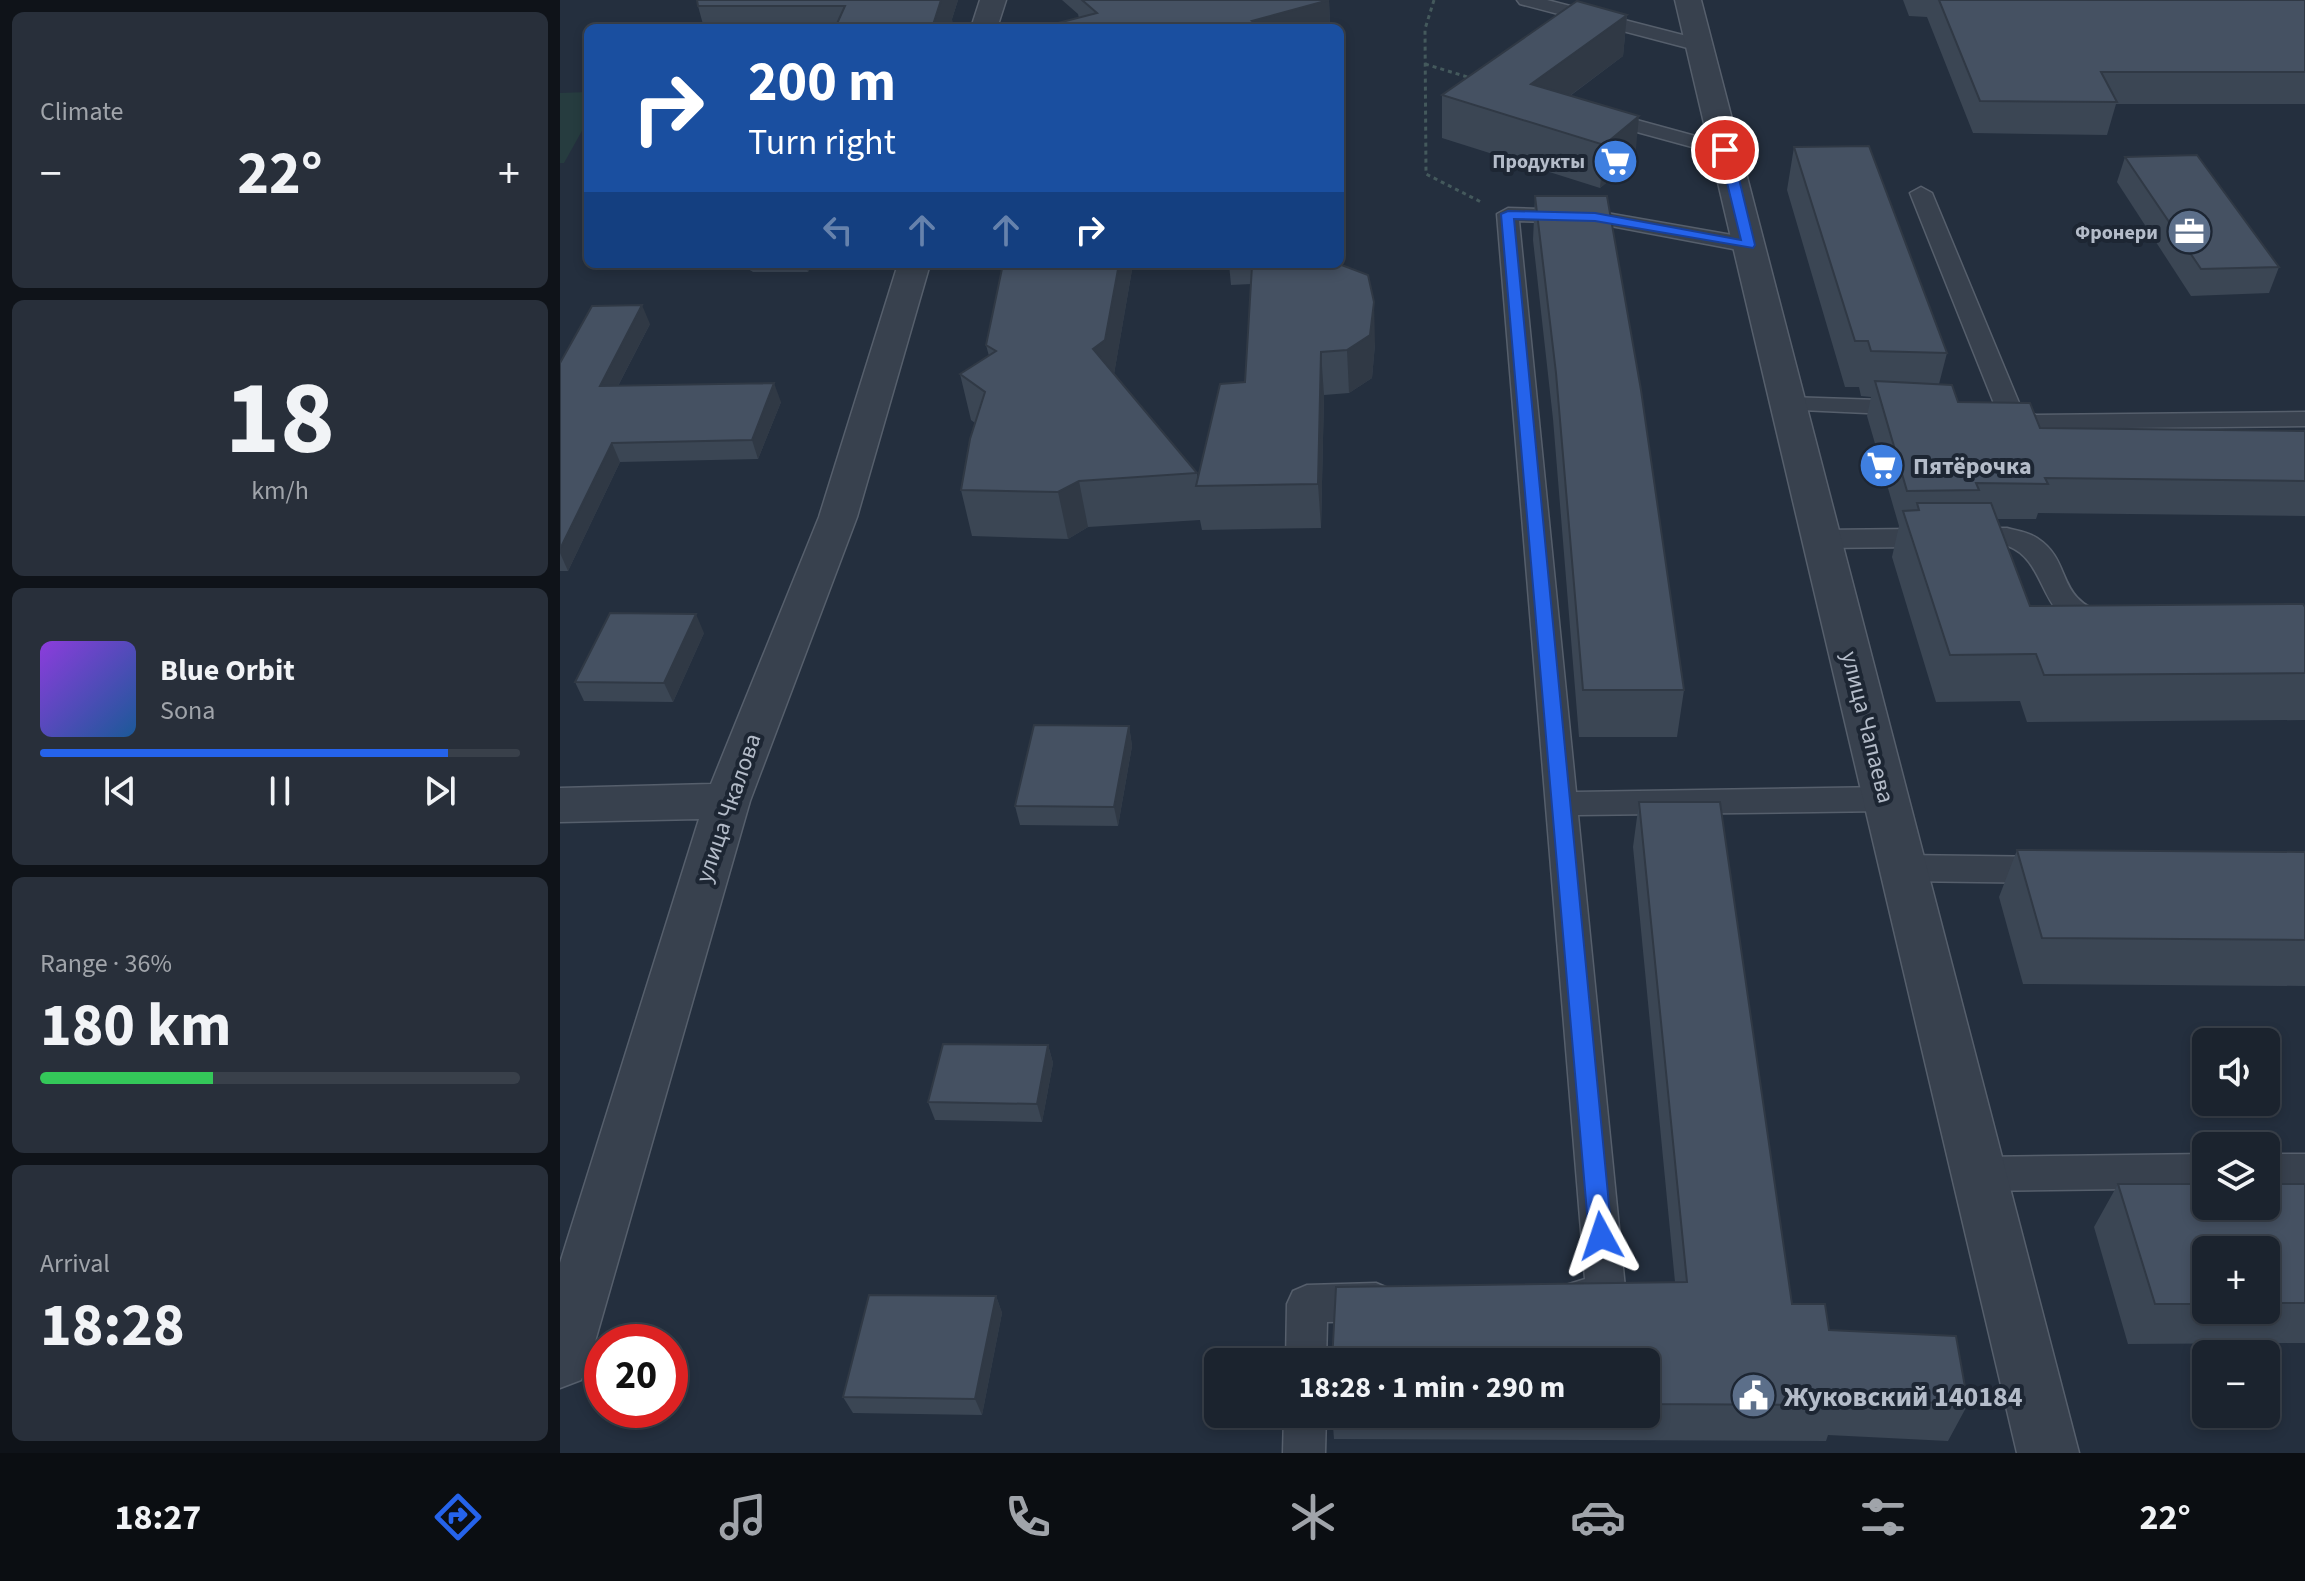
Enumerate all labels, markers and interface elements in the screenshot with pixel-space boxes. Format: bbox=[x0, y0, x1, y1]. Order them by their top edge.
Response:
text: 200 m bbox=[748, 43, 896, 122]
icon: right bbox=[616, 56, 720, 160]
text: Climate bbox=[40, 93, 124, 130]
pin bbox=[1691, 116, 1759, 184]
text: Turn right bbox=[748, 117, 896, 168]
icon: arrive bbox=[1703, 128, 1747, 172]
text: 22° bbox=[237, 132, 323, 217]
supermarket icon: Продукты bbox=[1592, 137, 1640, 185]
text: − bbox=[40, 143, 62, 206]
text: + bbox=[498, 143, 520, 206]
place label: Продукты bbox=[1492, 148, 1585, 176]
icon: left bbox=[816, 208, 860, 252]
icon: ahead bbox=[900, 208, 944, 252]
icon: ahead bbox=[984, 208, 1028, 252]
icon: right bbox=[1068, 208, 1112, 252]
office icon: Фронери bbox=[2165, 208, 2213, 256]
place label: Фронери bbox=[2075, 219, 2158, 247]
text: 18 bbox=[225, 346, 335, 494]
supermarket icon: Пятёрочка bbox=[1858, 442, 1906, 490]
place label: Пятёрочка bbox=[1913, 449, 2032, 484]
text: km/h bbox=[251, 472, 309, 509]
street label: улица Чапаева bbox=[1832, 647, 1903, 807]
text: Blue Orbit bbox=[160, 649, 295, 692]
text: Sona bbox=[160, 692, 215, 729]
street label: улица Чкалова bbox=[687, 729, 770, 888]
icon: previous bbox=[98, 769, 142, 813]
icon: pause bbox=[258, 769, 302, 813]
icon: next bbox=[418, 769, 462, 813]
text: Range · 36% bbox=[40, 945, 172, 982]
text: 180 km bbox=[40, 984, 231, 1069]
map controls bbox=[2192, 1028, 2280, 1428]
button: sound bbox=[2192, 1028, 2280, 1116]
button: layers bbox=[2192, 1132, 2280, 1220]
position arrow bbox=[1559, 1194, 1643, 1278]
button: + bbox=[2192, 1236, 2280, 1324]
text: Arrival bbox=[40, 1245, 110, 1282]
text: 18:28 bbox=[40, 1284, 185, 1369]
speed limit sign: 20 bbox=[584, 1324, 688, 1428]
button: − bbox=[2192, 1340, 2280, 1428]
text: 18:28 · 1 min · 290 m bbox=[1299, 1366, 1565, 1409]
public building icon: Жуковский 140184 bbox=[1729, 1372, 1777, 1420]
place label: Жуковский 140184 bbox=[1784, 1377, 2023, 1417]
icon: directions bbox=[430, 1489, 486, 1545]
icon: music bbox=[715, 1489, 771, 1545]
icon: phone bbox=[1000, 1489, 1056, 1545]
icon: climate bbox=[1285, 1489, 1341, 1545]
icon: car bbox=[1570, 1489, 1626, 1545]
icon: filters bbox=[1855, 1489, 1911, 1545]
text: 18:27 bbox=[114, 1492, 201, 1543]
text: 22° bbox=[2139, 1492, 2191, 1543]

